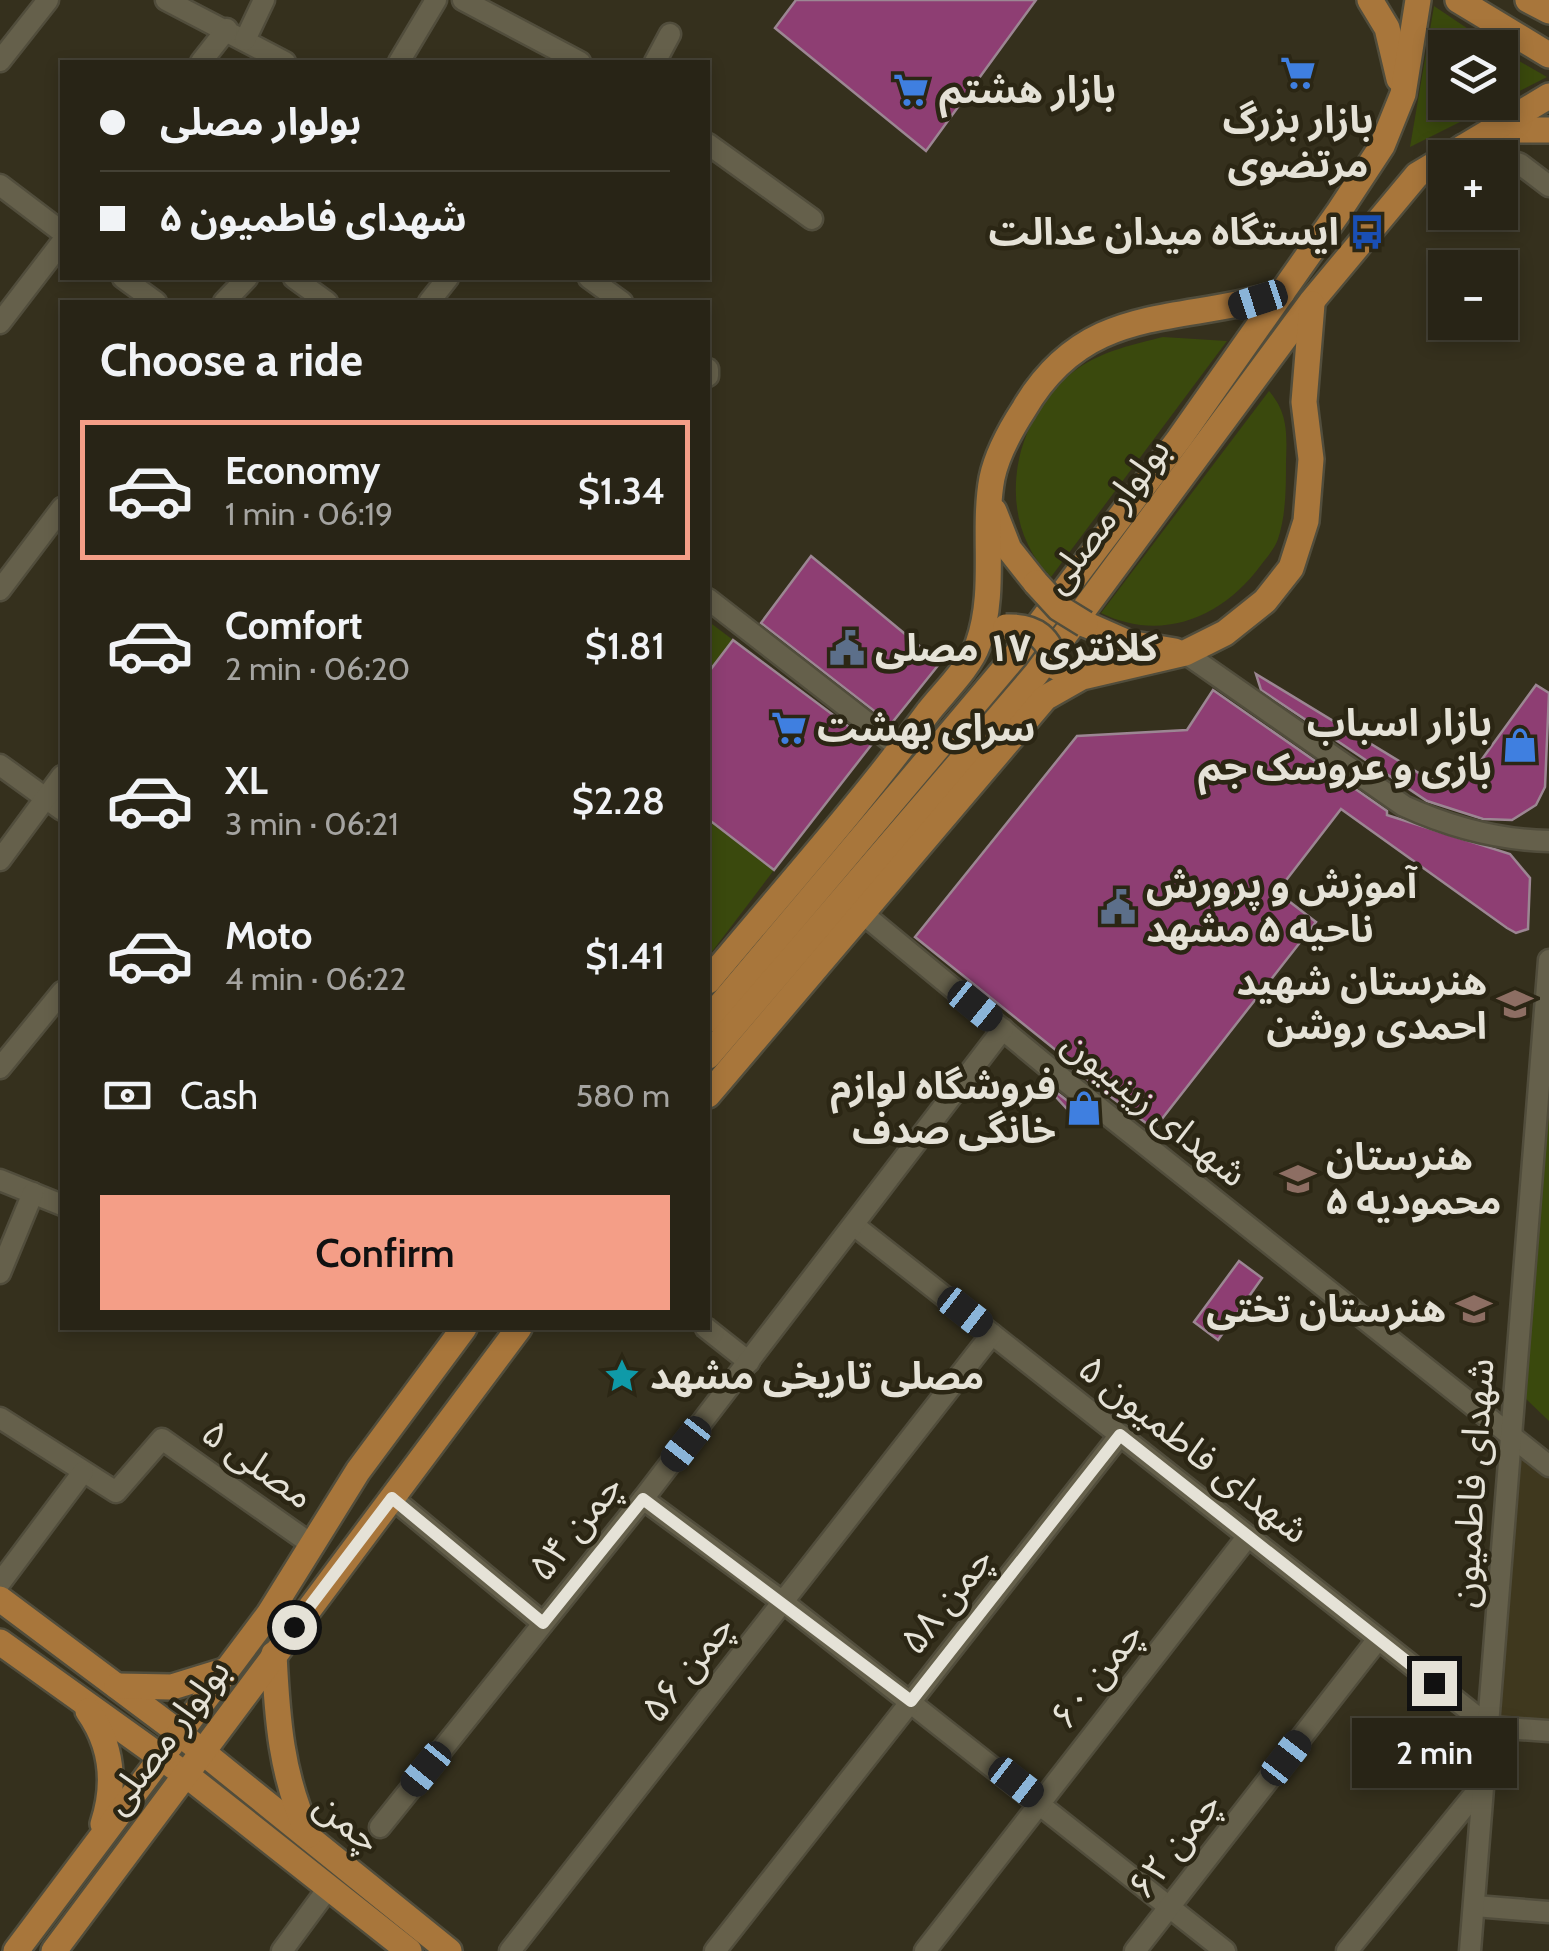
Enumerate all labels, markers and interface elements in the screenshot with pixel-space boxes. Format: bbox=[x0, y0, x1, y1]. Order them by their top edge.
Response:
map controls bbox=[1428, 30, 1518, 340]
button: layers bbox=[1428, 30, 1518, 120]
supermarket icon: بازار بزرگ مرتضوی bbox=[1279, 54, 1317, 92]
place label: بازار هشتم bbox=[939, 66, 1116, 119]
supermarket icon: بازار هشتم bbox=[892, 71, 930, 109]
place label: بازار بزرگ مرتضوی bbox=[1223, 96, 1373, 187]
text: بولوار مصلی bbox=[160, 98, 361, 145]
button: + bbox=[1428, 140, 1518, 230]
text: شهدای فاطمیون ۵ bbox=[160, 194, 467, 241]
place label: ایستگاه میدان عدالت bbox=[989, 208, 1339, 255]
bus stop icon: ایستگاه میدان عدالت bbox=[1348, 213, 1386, 251]
button: − bbox=[1428, 250, 1518, 340]
car bbox=[1225, 276, 1291, 324]
text: Choose a ride bbox=[100, 333, 363, 387]
street label: بولوار مصلی bbox=[1032, 428, 1179, 602]
icon: car bbox=[105, 445, 195, 535]
text: Economy bbox=[225, 447, 380, 494]
text: $1.34 bbox=[578, 467, 665, 514]
text: 1 min · 06:19 bbox=[225, 494, 393, 533]
icon: car bbox=[105, 600, 195, 690]
text: Comfort bbox=[225, 602, 362, 649]
text: $1.81 bbox=[585, 622, 665, 669]
place label: کلانتری ۱۷ مصلی bbox=[875, 624, 1159, 671]
public building icon: کلانتری ۱۷ مصلی bbox=[828, 629, 866, 667]
text: 2 min · 06:20 bbox=[225, 649, 410, 688]
place label: بازار اسباب بازی و عروسک جم bbox=[1198, 699, 1492, 796]
place label: سرای بهشت bbox=[817, 704, 1035, 751]
supermarket icon: سرای بهشت bbox=[770, 709, 808, 747]
shop icon: بازار اسباب بازی و عروسک جم bbox=[1501, 726, 1539, 764]
icon: car bbox=[105, 755, 195, 845]
text: XL bbox=[225, 757, 268, 804]
text: $2.28 bbox=[572, 777, 665, 824]
text: 3 min · 06:21 bbox=[225, 804, 399, 843]
place label: آموزش و پرورش ناحیه ۵ مشهد bbox=[1146, 861, 1419, 952]
public building icon: آموزش و پرورش ناحیه ۵ مشهد bbox=[1099, 888, 1137, 926]
icon: car bbox=[105, 910, 195, 1000]
text: Moto bbox=[225, 912, 312, 959]
text: $1.41 bbox=[585, 932, 665, 979]
place label: هنرستان شهید احمدی روشن bbox=[1237, 958, 1487, 1049]
text: 4 min · 06:22 bbox=[225, 959, 406, 998]
car bbox=[942, 975, 1008, 1037]
school or university icon: هنرستان شهید احمدی روشن bbox=[1496, 985, 1534, 1023]
street label: شهدای زینبیون bbox=[1053, 1019, 1257, 1196]
place label: فروشگاه لوازم خانگی صدف bbox=[830, 1062, 1056, 1153]
icon: cash bbox=[100, 1068, 155, 1123]
text: Cash bbox=[180, 1072, 258, 1119]
text: 580 m bbox=[576, 1076, 670, 1115]
shop icon: فروشگاه لوازم خانگی صدف bbox=[1065, 1089, 1103, 1127]
place label: هنرستان محمودیه ۵ bbox=[1326, 1133, 1501, 1224]
school or university icon: هنرستان محمودیه ۵ bbox=[1279, 1160, 1317, 1198]
button: Confirm bbox=[100, 1195, 670, 1310]
car bbox=[932, 1282, 998, 1342]
place label: هنرستان تختی bbox=[1206, 1285, 1446, 1332]
school or university icon: هنرستان تختی bbox=[1455, 1290, 1493, 1328]
street label: شهدای فاطمیون ۵ bbox=[1070, 1344, 1319, 1553]
place label: مصلی تاریخی مشهد bbox=[650, 1352, 984, 1399]
place icon: مصلی تاریخی مشهد bbox=[603, 1357, 641, 1395]
street label: شهدای فاطمیون bbox=[1439, 1357, 1504, 1609]
street label: مصلی ۵ bbox=[193, 1408, 323, 1519]
car bbox=[656, 1411, 716, 1477]
street label: چمن ۵۴ bbox=[517, 1464, 633, 1590]
street label: چمن ۵۸ bbox=[889, 1536, 1003, 1664]
street label: چمن ۵۶ bbox=[630, 1604, 744, 1732]
route start bbox=[272, 1605, 317, 1650]
street label: چمن ۶۰ bbox=[1039, 1611, 1153, 1739]
street label: بولوار مصلی bbox=[92, 1649, 239, 1823]
route end bbox=[1412, 1661, 1457, 1706]
callout: 2 min bbox=[1352, 1718, 1516, 1788]
car bbox=[1256, 1725, 1316, 1791]
text: 2 min bbox=[1396, 1733, 1473, 1772]
car bbox=[395, 1736, 457, 1802]
car bbox=[983, 1752, 1049, 1812]
street label: چمن bbox=[305, 1781, 391, 1863]
street label: چمن ۶۲ bbox=[1117, 1781, 1231, 1909]

